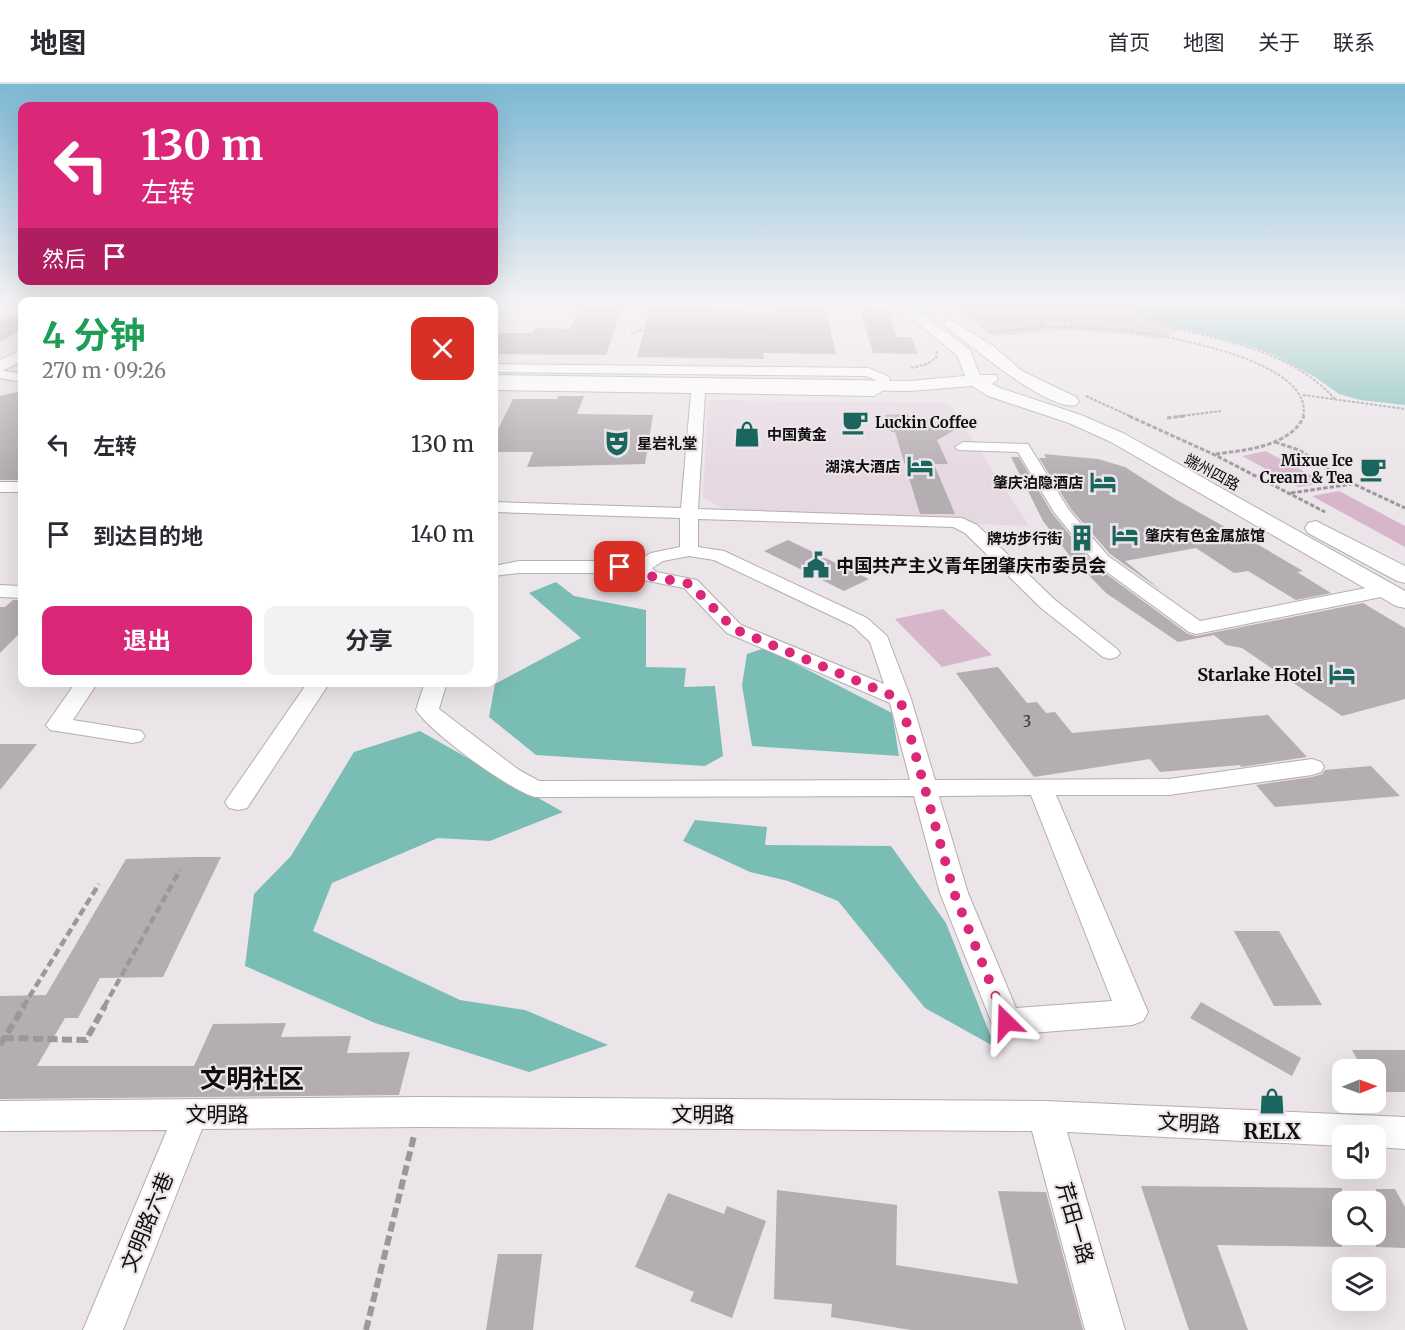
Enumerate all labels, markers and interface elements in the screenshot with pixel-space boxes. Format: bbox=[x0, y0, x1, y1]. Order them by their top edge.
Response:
text: 地图 bbox=[30, 25, 86, 61]
text: 首页 bbox=[1108, 29, 1150, 56]
text: 地图 bbox=[1183, 29, 1225, 56]
text: 关于 bbox=[1258, 29, 1300, 56]
text: 联系 bbox=[1333, 29, 1375, 56]
text: 130 m bbox=[141, 119, 263, 171]
icon: left bbox=[42, 126, 120, 204]
text: 左转 bbox=[141, 175, 195, 209]
icon: arrive bbox=[98, 240, 131, 273]
text: 然后 bbox=[42, 245, 86, 273]
text: 4 分钟 bbox=[42, 313, 145, 358]
button: close bbox=[411, 317, 474, 380]
text: 270 m · 09:26 bbox=[42, 358, 166, 383]
cafe icon: Luckin Coffee bbox=[840, 407, 870, 437]
place label: Luckin Coffee bbox=[875, 413, 977, 432]
shop icon: 中国黄金 bbox=[732, 419, 762, 449]
place label: 中国黄金 bbox=[767, 425, 827, 444]
icon: left bbox=[42, 428, 75, 461]
theatre icon: 星岩礼堂 bbox=[602, 428, 632, 458]
text: 130 m bbox=[411, 430, 474, 458]
text: 左转 bbox=[93, 432, 137, 460]
place label: 星岩礼堂 bbox=[637, 434, 697, 453]
street label: 端州四路 bbox=[1181, 450, 1243, 494]
hotel icon: 湖滨大酒店 bbox=[905, 451, 935, 481]
place label: Mixue Ice Cream & Tea bbox=[1260, 451, 1354, 487]
cafe icon: Mixue Ice Cream & Tea bbox=[1358, 454, 1388, 484]
place label: 湖滨大酒店 bbox=[825, 457, 900, 476]
hotel icon: 肇庆泊隐酒店 bbox=[1088, 467, 1118, 497]
place label: 肇庆泊隐酒店 bbox=[993, 473, 1083, 492]
icon: arrive bbox=[42, 518, 75, 551]
text: 140 m bbox=[411, 520, 474, 548]
hotel icon: 肇庆有色金属旅馆 bbox=[1110, 520, 1140, 550]
text: 到达目的地 bbox=[93, 522, 203, 550]
building icon: 牌坊步行街 bbox=[1067, 523, 1097, 553]
place label: 肇庆有色金属旅馆 bbox=[1145, 526, 1265, 545]
place label: 牌坊步行街 bbox=[987, 529, 1062, 548]
pin bbox=[594, 541, 645, 592]
icon: arrive bbox=[603, 550, 636, 583]
public building icon: 中国共产主义青年团肇庆市委员会 bbox=[801, 550, 831, 580]
place label: 中国共产主义青年团肇庆市委员会 bbox=[836, 554, 1106, 577]
button: 退出 bbox=[42, 606, 252, 675]
button: 分享 bbox=[264, 606, 474, 675]
hotel icon: Starlake Hotel bbox=[1327, 659, 1357, 689]
place label: Starlake Hotel bbox=[1197, 663, 1322, 686]
house number: 3 bbox=[1023, 712, 1031, 731]
position arrow bbox=[974, 990, 1038, 1054]
north arrow bbox=[1332, 1059, 1386, 1113]
map controls bbox=[1332, 1059, 1386, 1311]
district label: 文明社区 bbox=[200, 1062, 304, 1095]
shop icon: RELX bbox=[1257, 1086, 1287, 1116]
street label: 文明路 bbox=[186, 1101, 249, 1128]
street label: 文明路 bbox=[672, 1101, 735, 1128]
street label: 文明路 bbox=[1157, 1108, 1221, 1138]
place label: RELX bbox=[1243, 1118, 1301, 1145]
button: sound bbox=[1332, 1125, 1386, 1179]
street label: 文明路六巷 bbox=[115, 1168, 179, 1276]
street label: 芹田一路 bbox=[1050, 1179, 1100, 1267]
button: search bbox=[1332, 1191, 1386, 1245]
button: layers bbox=[1332, 1257, 1386, 1311]

